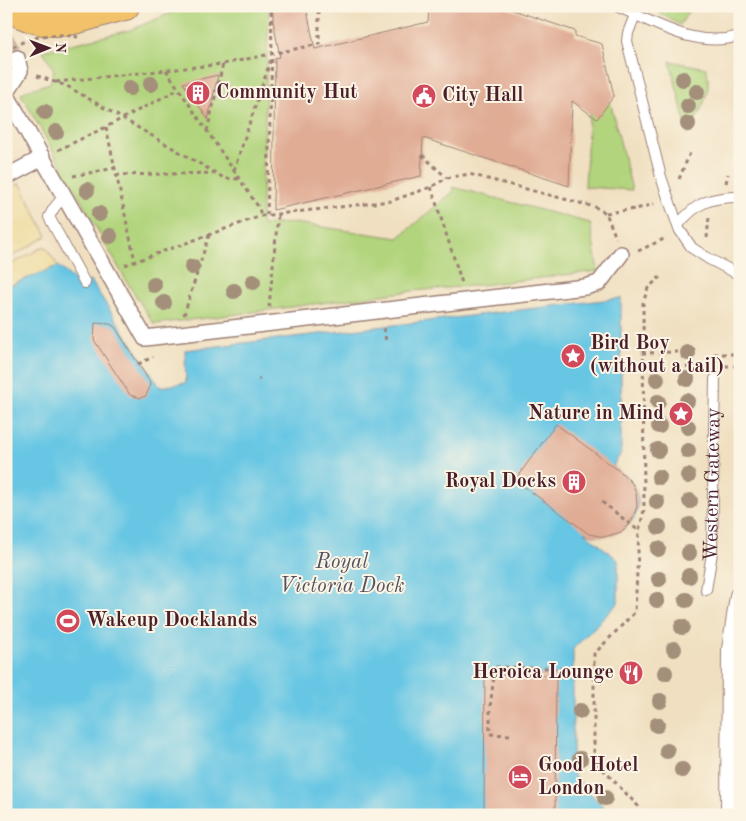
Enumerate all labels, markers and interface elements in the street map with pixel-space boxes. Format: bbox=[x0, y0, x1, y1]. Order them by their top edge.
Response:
north arrow bbox=[22, 22, 72, 72]
text: N bbox=[53, 42, 67, 54]
building icon: Community Hut bbox=[185, 80, 211, 106]
place label: Community Hut bbox=[216, 83, 357, 103]
public building icon: City Hall bbox=[411, 83, 437, 109]
place label: City Hall bbox=[442, 86, 523, 106]
place label: Bird Boy (without a tail) bbox=[590, 334, 724, 377]
place icon: Bird Boy (without a tail) bbox=[560, 343, 586, 369]
place icon: Nature in Mind bbox=[668, 401, 694, 427]
place label: Nature in Mind bbox=[528, 404, 664, 424]
street label: Western Gateway bbox=[702, 407, 725, 562]
building icon: Royal Docks bbox=[561, 469, 587, 495]
place label: Royal Docks bbox=[445, 472, 556, 492]
water label: Royal Victoria Dock bbox=[279, 552, 405, 597]
sports icon: Wakeup Docklands bbox=[55, 608, 81, 634]
place label: Wakeup Docklands bbox=[86, 611, 257, 631]
restaurant icon: Heroica Lounge bbox=[618, 660, 644, 686]
place label: Heroica Lounge bbox=[472, 663, 614, 683]
place label: Good Hotel London bbox=[538, 756, 638, 799]
hotel icon: Good Hotel London bbox=[507, 764, 533, 790]

